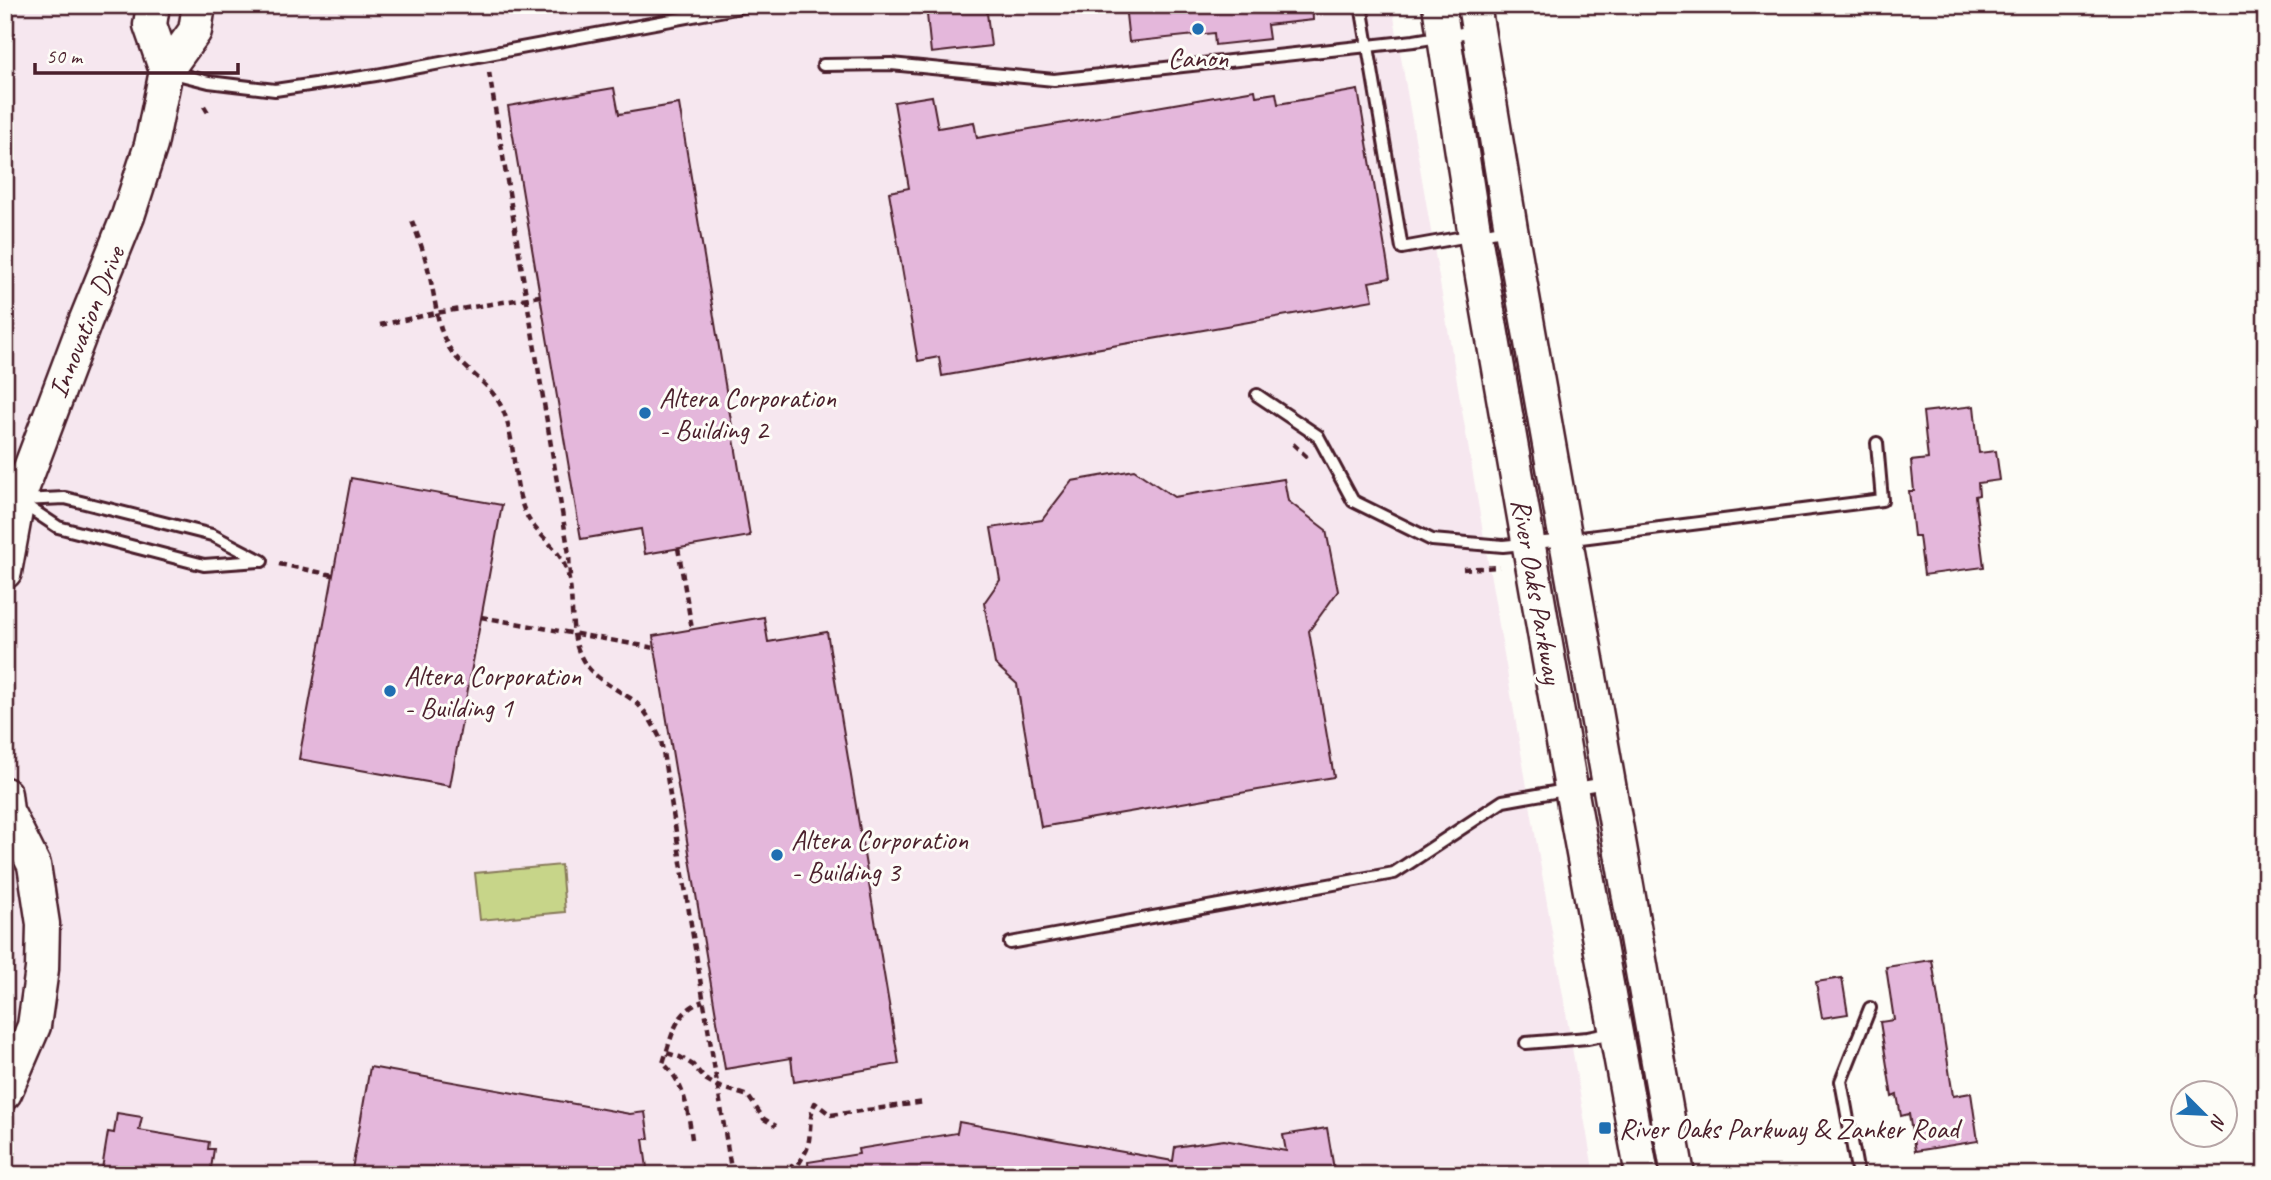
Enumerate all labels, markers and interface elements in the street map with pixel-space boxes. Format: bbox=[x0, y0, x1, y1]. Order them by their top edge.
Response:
marker: Canon bbox=[1190, 21, 1206, 37]
scale bar bbox=[35, 32, 238, 76]
place label: Canon bbox=[1168, 40, 1229, 75]
text: 50 m bbox=[46, 43, 84, 69]
street label: Innovation Drive bbox=[40, 239, 133, 403]
place label: Altera Corporation - Building 2 bbox=[659, 380, 837, 447]
marker: Altera Corporation - Building 2 bbox=[637, 405, 653, 421]
street label: River Oaks Parkway bbox=[1503, 496, 1571, 689]
place label: Altera Corporation - Building 1 bbox=[404, 658, 582, 725]
marker: Altera Corporation - Building 1 bbox=[382, 683, 398, 699]
place label: Altera Corporation - Building 3 bbox=[791, 822, 969, 889]
marker: Altera Corporation - Building 3 bbox=[769, 847, 785, 863]
north arrow bbox=[2170, 1078, 2240, 1148]
text: N bbox=[2204, 1110, 2232, 1134]
place label: River Oaks Parkway & Zanker Road bbox=[1619, 1111, 1963, 1146]
marker: River Oaks Parkway & Zanker Road bbox=[1597, 1120, 1613, 1136]

